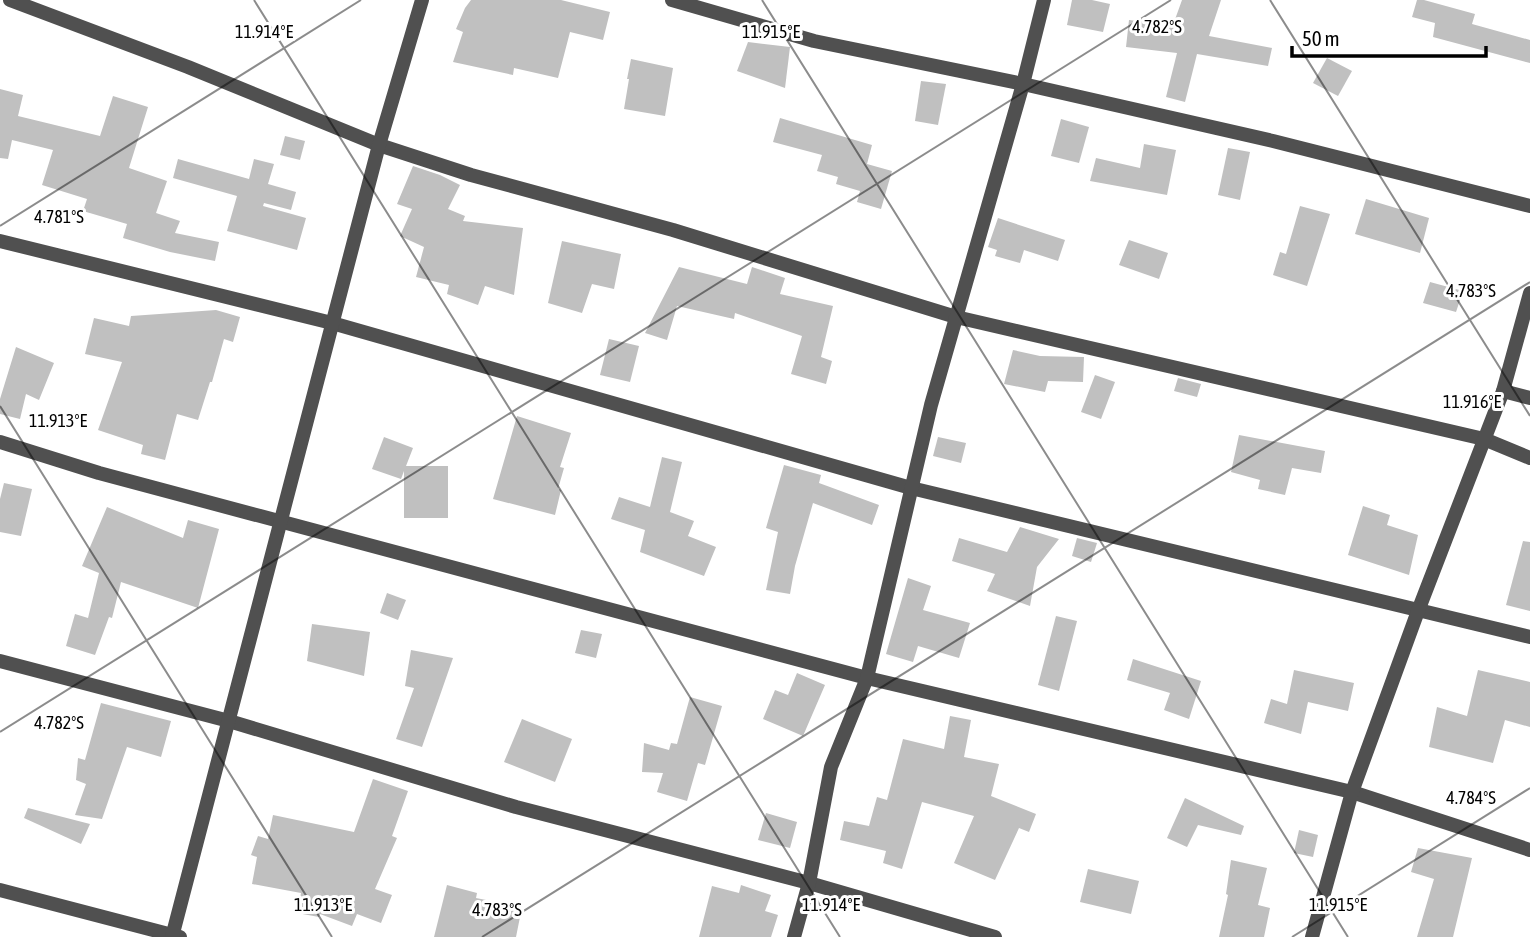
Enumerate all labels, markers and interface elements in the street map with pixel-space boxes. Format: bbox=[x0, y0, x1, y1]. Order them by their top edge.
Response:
scale bar bbox=[1292, 14, 1486, 58]
text: 4.782°S bbox=[1132, 16, 1182, 37]
text: 11.914°E bbox=[235, 21, 293, 42]
text: 11.915°E bbox=[742, 21, 800, 42]
text: 50 m bbox=[1302, 26, 1340, 50]
text: 4.781°S bbox=[34, 206, 84, 227]
text: 4.783°S bbox=[1446, 280, 1496, 301]
text: 11.916°E bbox=[1443, 391, 1501, 412]
text: 11.913°E bbox=[29, 410, 87, 431]
text: 4.782°S bbox=[34, 712, 84, 733]
text: 4.784°S bbox=[1446, 787, 1496, 808]
text: 11.913°E bbox=[294, 894, 352, 915]
text: 11.914°E bbox=[802, 894, 860, 915]
text: 11.915°E bbox=[1309, 894, 1367, 915]
text: 4.783°S bbox=[472, 899, 522, 920]

